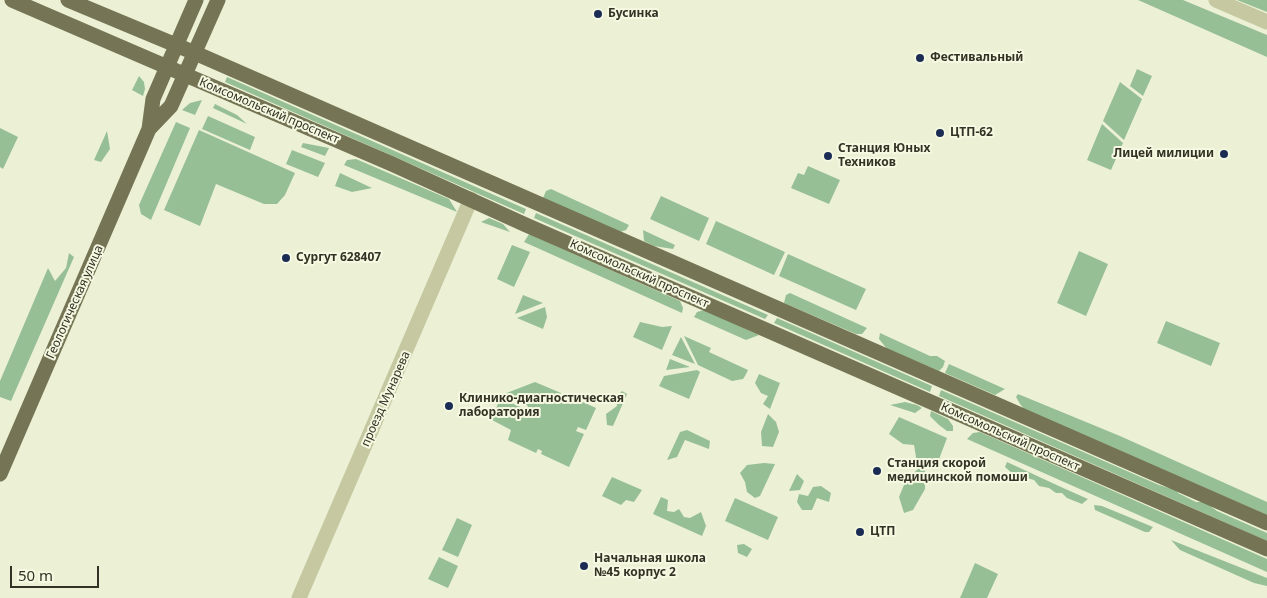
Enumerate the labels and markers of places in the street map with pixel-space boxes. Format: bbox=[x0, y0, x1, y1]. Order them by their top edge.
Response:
place label: Бусинка bbox=[608, 7, 659, 21]
marker: Бусинка bbox=[592, 8, 604, 20]
place label: Фестивальный bbox=[930, 51, 1023, 65]
marker: Фестивальный bbox=[914, 52, 926, 64]
place label: ЦТП-62 bbox=[950, 126, 993, 140]
marker: ЦТП-62 bbox=[934, 127, 946, 139]
place label: Станция Юных Техников bbox=[838, 142, 930, 170]
place label: Лицей милиции bbox=[1113, 147, 1214, 161]
marker: Лицей милиции bbox=[1218, 148, 1230, 160]
marker: Станция Юных Техников bbox=[822, 150, 834, 162]
place label: Сургут 628407 bbox=[296, 251, 381, 265]
marker: Сургут 628407 bbox=[280, 252, 292, 264]
place label: Клинико-диагностическая лаборатория bbox=[459, 392, 624, 420]
marker: Клинико-диагностическая лаборатория bbox=[443, 400, 455, 412]
place label: Cтанция скорой медицинской помоши bbox=[887, 457, 1028, 485]
marker: Cтанция скорой медицинской помоши bbox=[871, 465, 883, 477]
place label: ЦТП bbox=[870, 525, 895, 539]
marker: ЦТП bbox=[854, 526, 866, 538]
place label: Начальная школа №45 корпус 2 bbox=[594, 552, 706, 580]
marker: Начальная школа №45 корпус 2 bbox=[578, 560, 590, 572]

